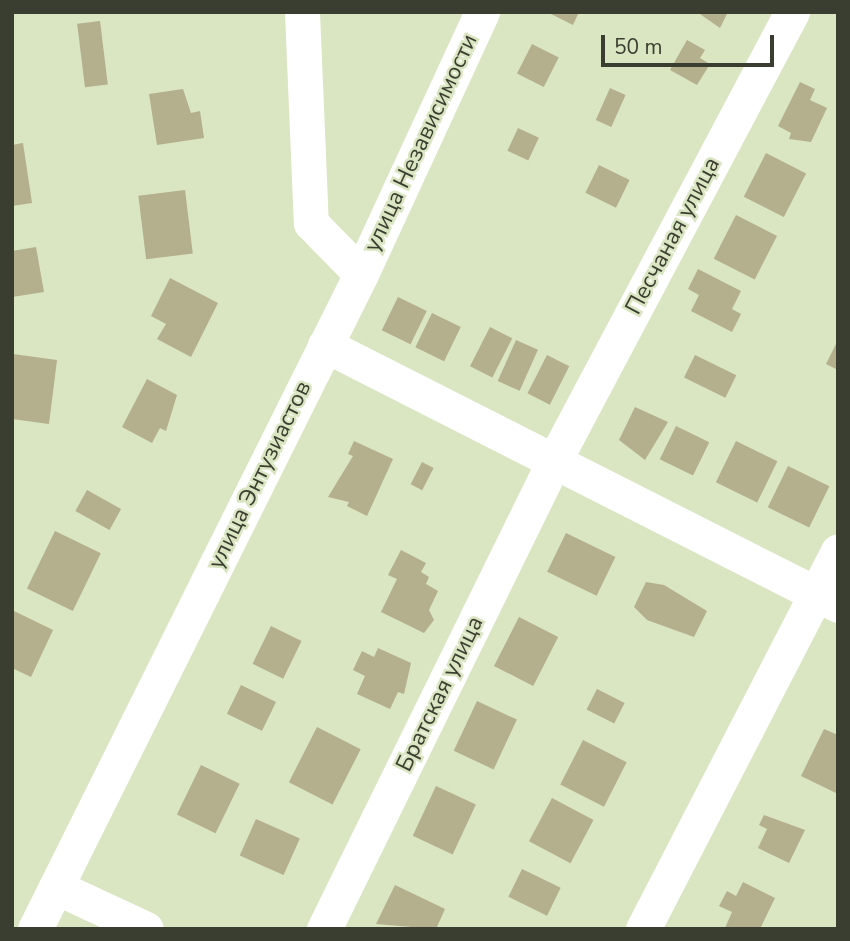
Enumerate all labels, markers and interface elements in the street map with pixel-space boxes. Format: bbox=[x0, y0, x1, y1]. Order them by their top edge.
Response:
scale bar bbox=[605, 21, 778, 65]
street label: улица Независимости bbox=[358, 30, 484, 256]
text: 50 m bbox=[614, 33, 663, 61]
street label: Песчаная улица bbox=[620, 153, 726, 319]
street label: улица Энтузиастов bbox=[203, 377, 317, 573]
street label: Братская улица bbox=[391, 612, 489, 776]

